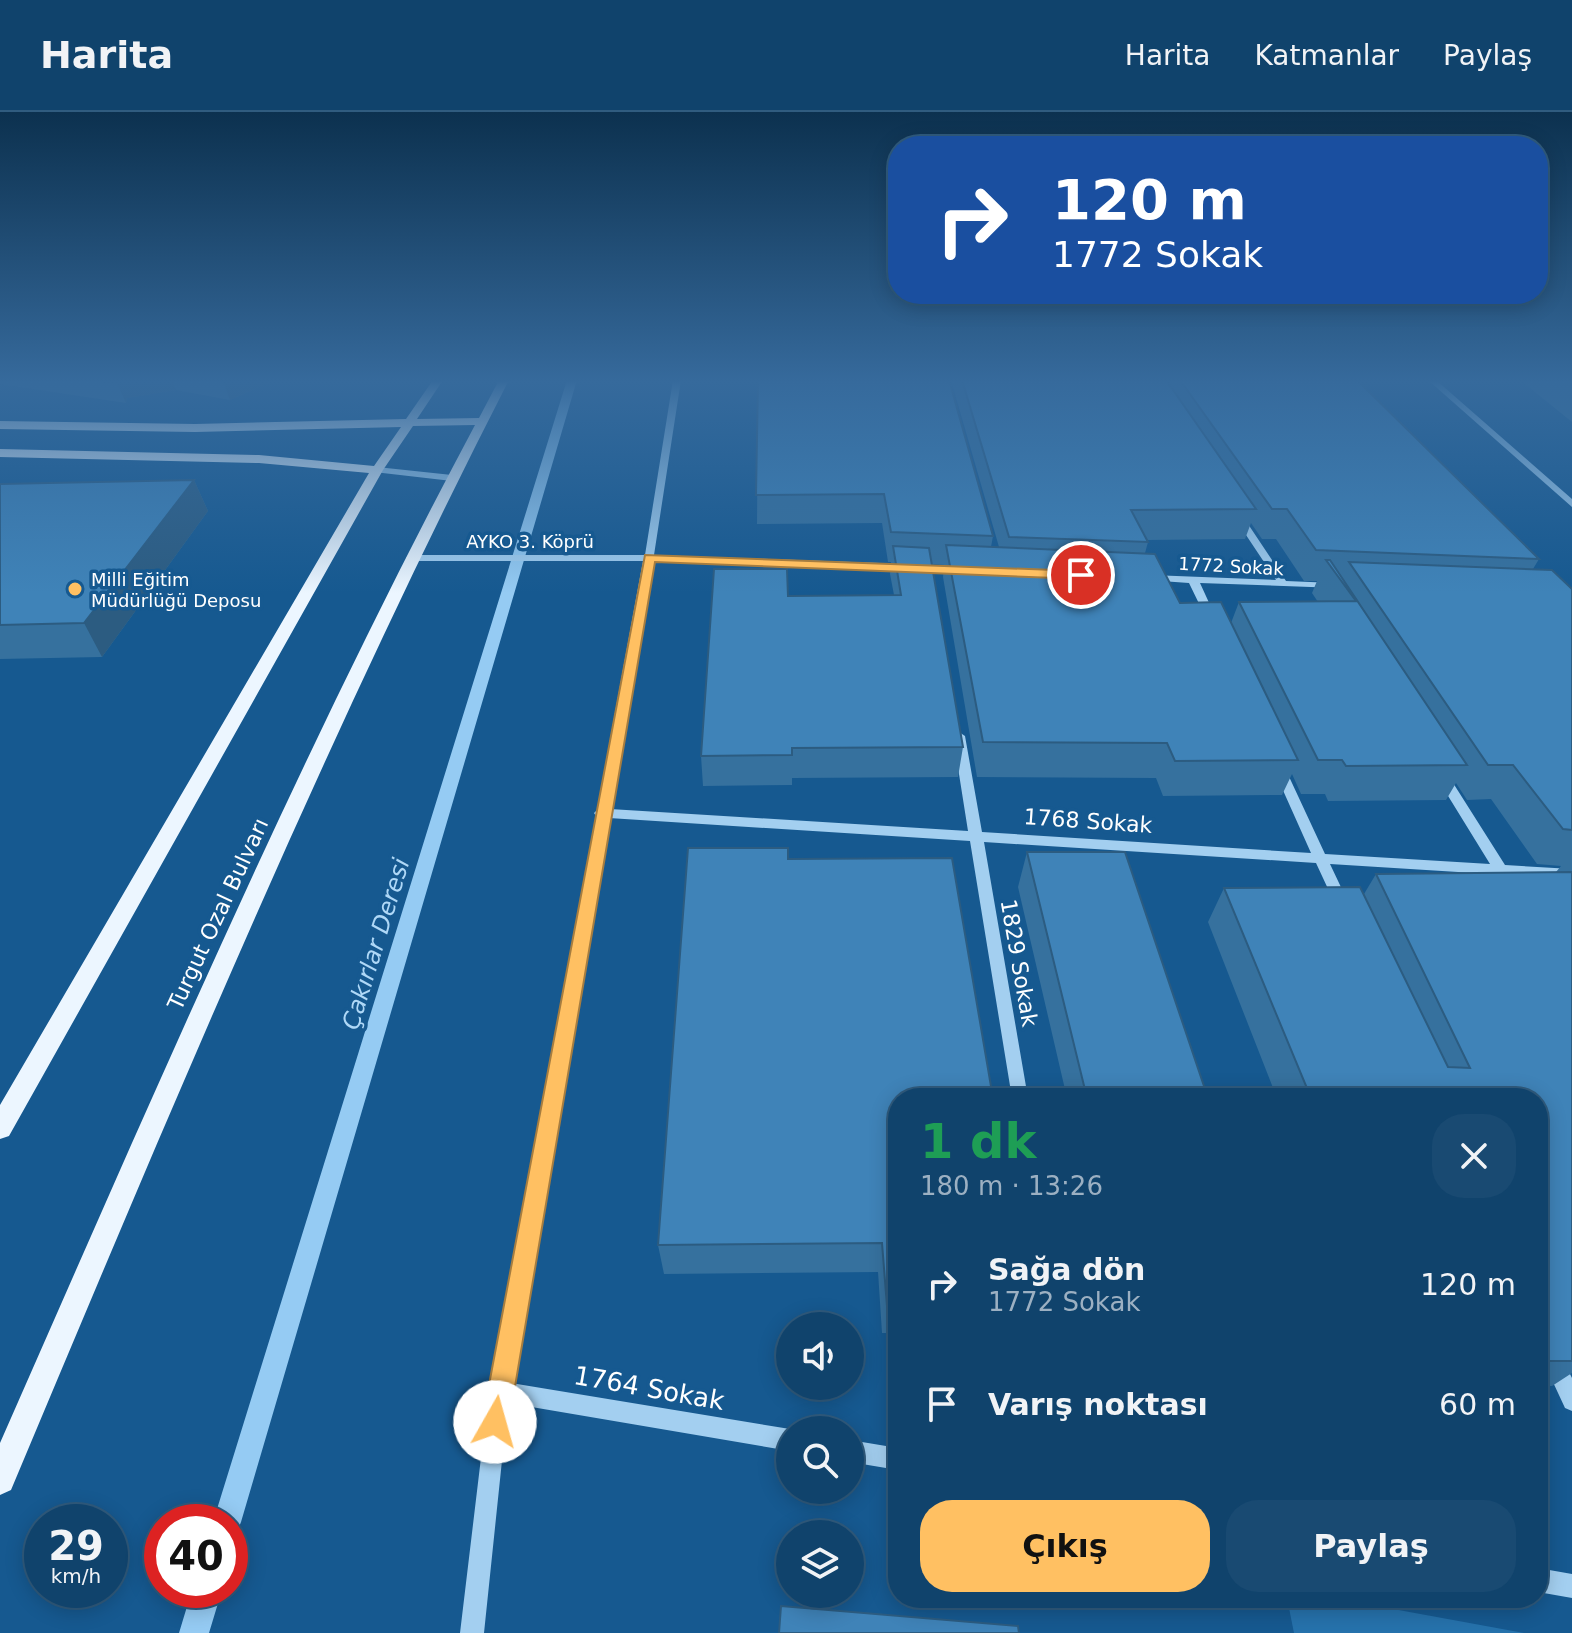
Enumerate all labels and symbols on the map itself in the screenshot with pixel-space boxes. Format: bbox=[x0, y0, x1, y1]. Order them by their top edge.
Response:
street label: AYKO 3. Köprü bbox=[466, 531, 594, 552]
pin bbox=[1047, 541, 1115, 609]
street label: 1772 Sokak bbox=[1178, 553, 1285, 579]
place label: Milli Eğitim Müdürlüğü Deposu bbox=[91, 569, 261, 611]
marker: Milli Eğitim Müdürlüğü Deposu bbox=[66, 580, 84, 598]
street label: 1768 Sokak bbox=[1023, 804, 1153, 838]
street label: Turgut Ozal Bulvarı bbox=[162, 814, 273, 1015]
water label: Çakırlar Deresi bbox=[337, 855, 415, 1033]
street label: 1829 Sokak bbox=[995, 897, 1043, 1029]
street label: 1764 Sokak bbox=[571, 1360, 727, 1416]
position arrow bbox=[453, 1380, 537, 1464]
speed limit sign: 40 bbox=[144, 1504, 248, 1608]

